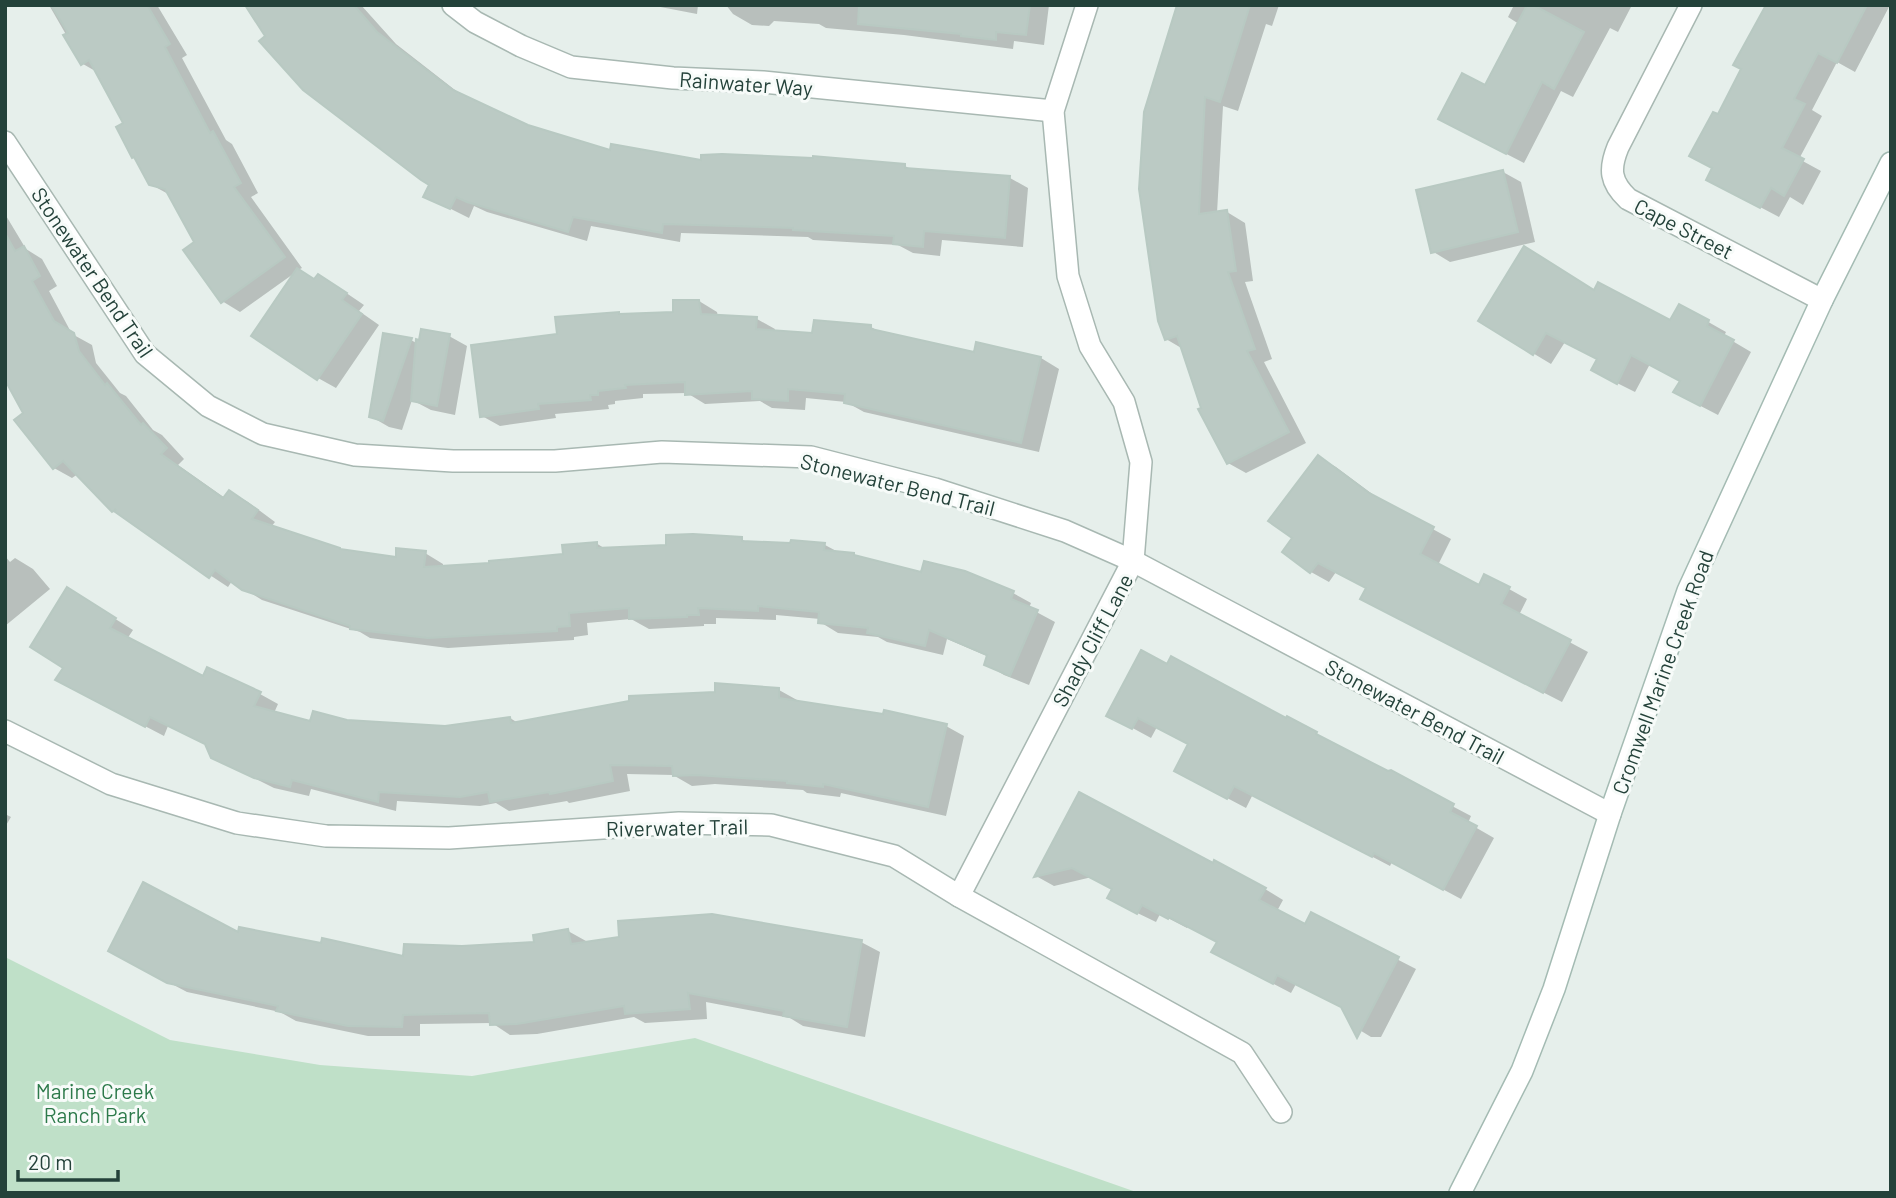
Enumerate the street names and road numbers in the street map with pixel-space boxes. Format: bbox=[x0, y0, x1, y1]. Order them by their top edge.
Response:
street label: Rainwater Way bbox=[678, 66, 814, 100]
street label: Stonewater Bend Trail bbox=[27, 182, 159, 362]
street label: Cape Street bbox=[1630, 192, 1738, 264]
street label: Stonewater Bend Trail bbox=[798, 448, 998, 520]
street label: Cromwell Marine Creek Road bbox=[1606, 547, 1718, 797]
street label: Shady Cliff Lane bbox=[1047, 569, 1137, 711]
street label: Stonewater Bend Trail bbox=[1321, 653, 1509, 769]
street label: Riverwater Trail bbox=[606, 813, 748, 841]

